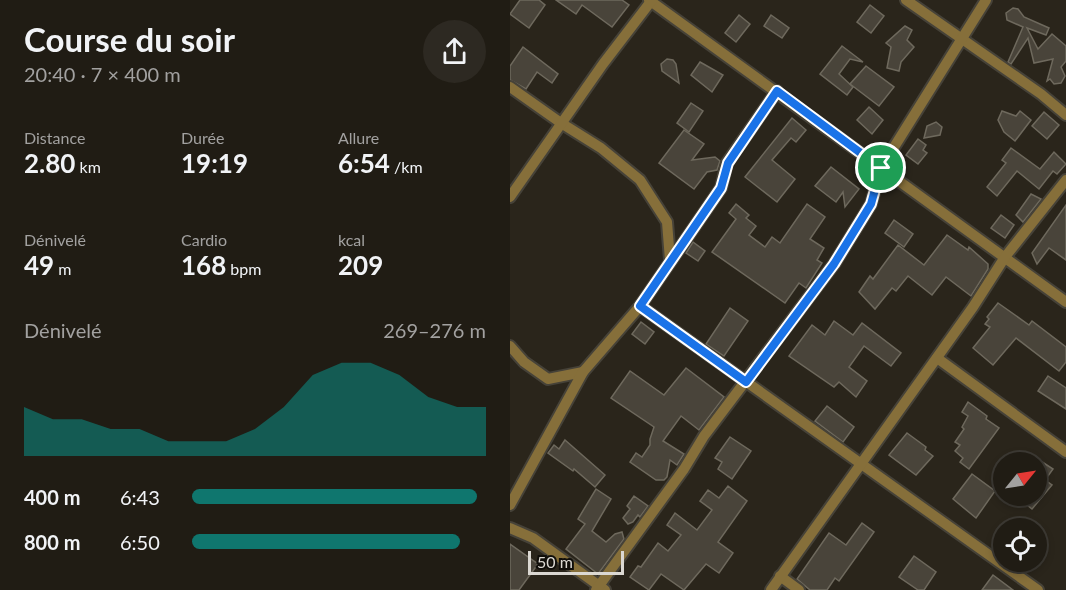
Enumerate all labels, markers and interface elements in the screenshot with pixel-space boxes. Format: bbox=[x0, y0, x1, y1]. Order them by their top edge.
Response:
text: Course du soir bbox=[24, 19, 235, 59]
button: share bbox=[423, 20, 486, 83]
text: 20:40 · 7 × 400 m bbox=[24, 62, 181, 86]
text: Distance bbox=[24, 128, 85, 147]
text: Durée bbox=[181, 128, 224, 147]
text: Allure bbox=[338, 128, 379, 147]
pin bbox=[855, 142, 906, 193]
text: 2.80 bbox=[24, 147, 75, 179]
text: 19:19 bbox=[181, 147, 248, 179]
text: 6:54 bbox=[338, 147, 390, 179]
icon: arrive bbox=[864, 151, 897, 184]
text: km bbox=[75, 157, 101, 176]
text: /km bbox=[390, 157, 423, 176]
text: Dénivelé bbox=[24, 230, 86, 249]
text: Cardio bbox=[181, 230, 227, 249]
text: kcal bbox=[338, 230, 365, 249]
text: 49 bbox=[24, 249, 54, 281]
text: 168 bbox=[181, 249, 226, 281]
text: 209 bbox=[338, 249, 383, 281]
text: m bbox=[54, 259, 71, 278]
text: bpm bbox=[226, 259, 261, 278]
text: Dénivelé bbox=[24, 318, 101, 342]
text: 269–276 m bbox=[383, 318, 486, 342]
north arrow bbox=[993, 452, 1047, 506]
map controls bbox=[993, 452, 1047, 572]
text: 400 m bbox=[24, 485, 80, 509]
text: 6:43 bbox=[120, 485, 160, 509]
button: locate bbox=[993, 518, 1047, 572]
text: 800 m bbox=[24, 530, 80, 554]
text: 6:50 bbox=[120, 530, 160, 554]
scale bar bbox=[528, 548, 624, 576]
text: 50 m bbox=[537, 552, 573, 571]

